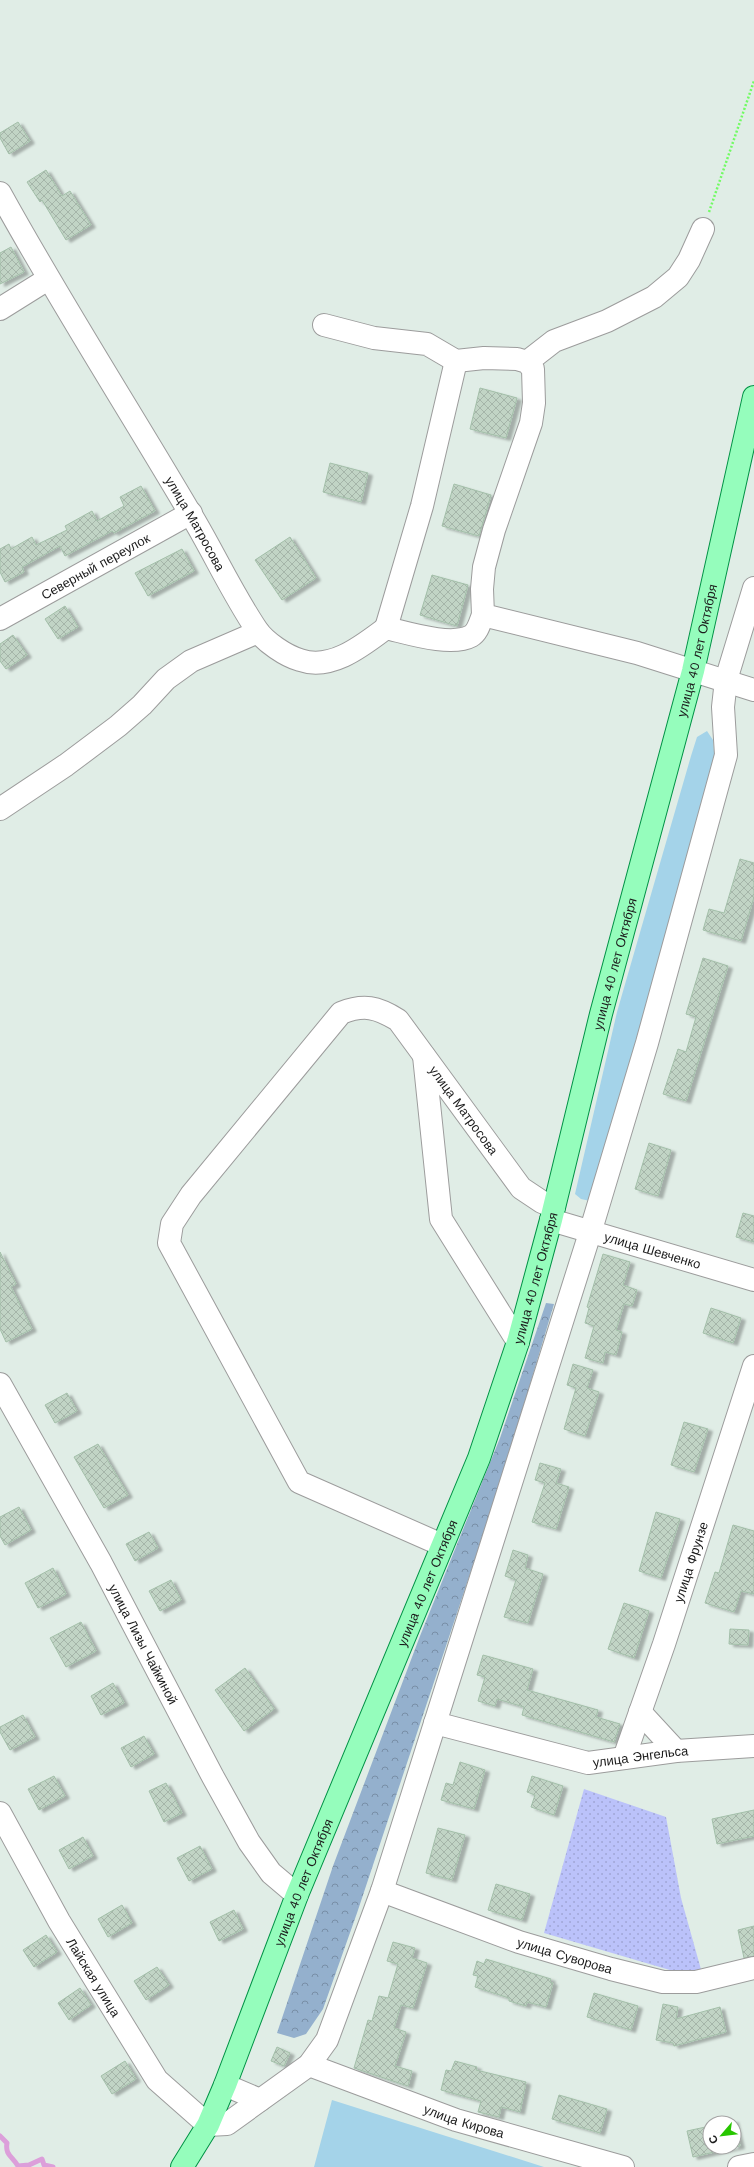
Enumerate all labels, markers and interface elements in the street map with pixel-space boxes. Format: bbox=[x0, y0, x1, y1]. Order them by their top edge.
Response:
street label: улица Матросова bbox=[162, 474, 229, 574]
street label: Северный переулок bbox=[39, 530, 152, 602]
street label: улица 40 лет Октября bbox=[673, 583, 720, 719]
street label: улица 40 лет Октября bbox=[590, 896, 639, 1032]
street label: улица Матросова bbox=[426, 1063, 502, 1158]
street label: улица 40 лет Октября bbox=[510, 1211, 560, 1346]
street label: улица Шевченко bbox=[603, 1229, 703, 1271]
street label: улица 40 лет Октября bbox=[394, 1517, 460, 1649]
street label: улица Фрунзе bbox=[670, 1520, 711, 1604]
street label: улица Лизы Чайкиной bbox=[106, 1581, 181, 1707]
street label: улица Энгельса bbox=[592, 1743, 689, 1770]
street label: улица 40 лет Октября bbox=[271, 1816, 335, 1948]
street label: улица Суворова bbox=[515, 1934, 615, 1977]
street label: Лайская улица bbox=[64, 1935, 124, 2020]
street label: улица Кирова bbox=[422, 2101, 507, 2141]
north arrow bbox=[702, 2115, 742, 2155]
text: С bbox=[706, 2133, 721, 2146]

